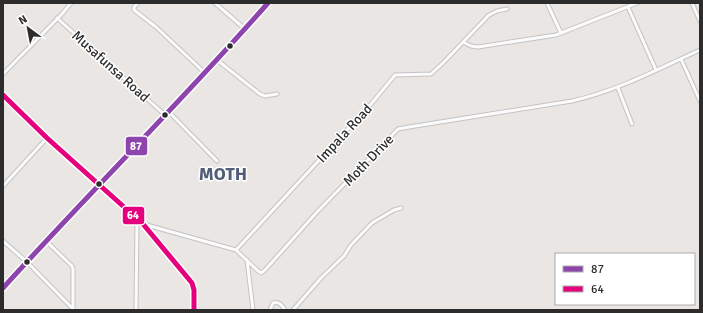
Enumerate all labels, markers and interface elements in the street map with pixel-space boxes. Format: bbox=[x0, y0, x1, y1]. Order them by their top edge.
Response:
north arrow bbox=[8, 8, 48, 48]
text: N bbox=[16, 12, 30, 27]
street label: Musafunsa Road bbox=[68, 27, 153, 106]
unlabelled marker bbox=[225, 41, 235, 51]
street label: Impala Road bbox=[313, 100, 376, 166]
unlabelled marker bbox=[160, 110, 170, 120]
street label: Moth Drive bbox=[340, 131, 397, 190]
line badge: 87 bbox=[125, 136, 148, 156]
text: 87 bbox=[130, 140, 142, 153]
district label: MOTH bbox=[199, 163, 247, 185]
unlabelled marker bbox=[94, 179, 104, 189]
line badge: 64 bbox=[122, 206, 145, 225]
text: 64 bbox=[127, 209, 139, 222]
legend bbox=[555, 253, 695, 305]
unlabelled marker bbox=[22, 257, 32, 267]
text: 87 bbox=[591, 262, 604, 277]
text: 64 bbox=[591, 282, 604, 297]

